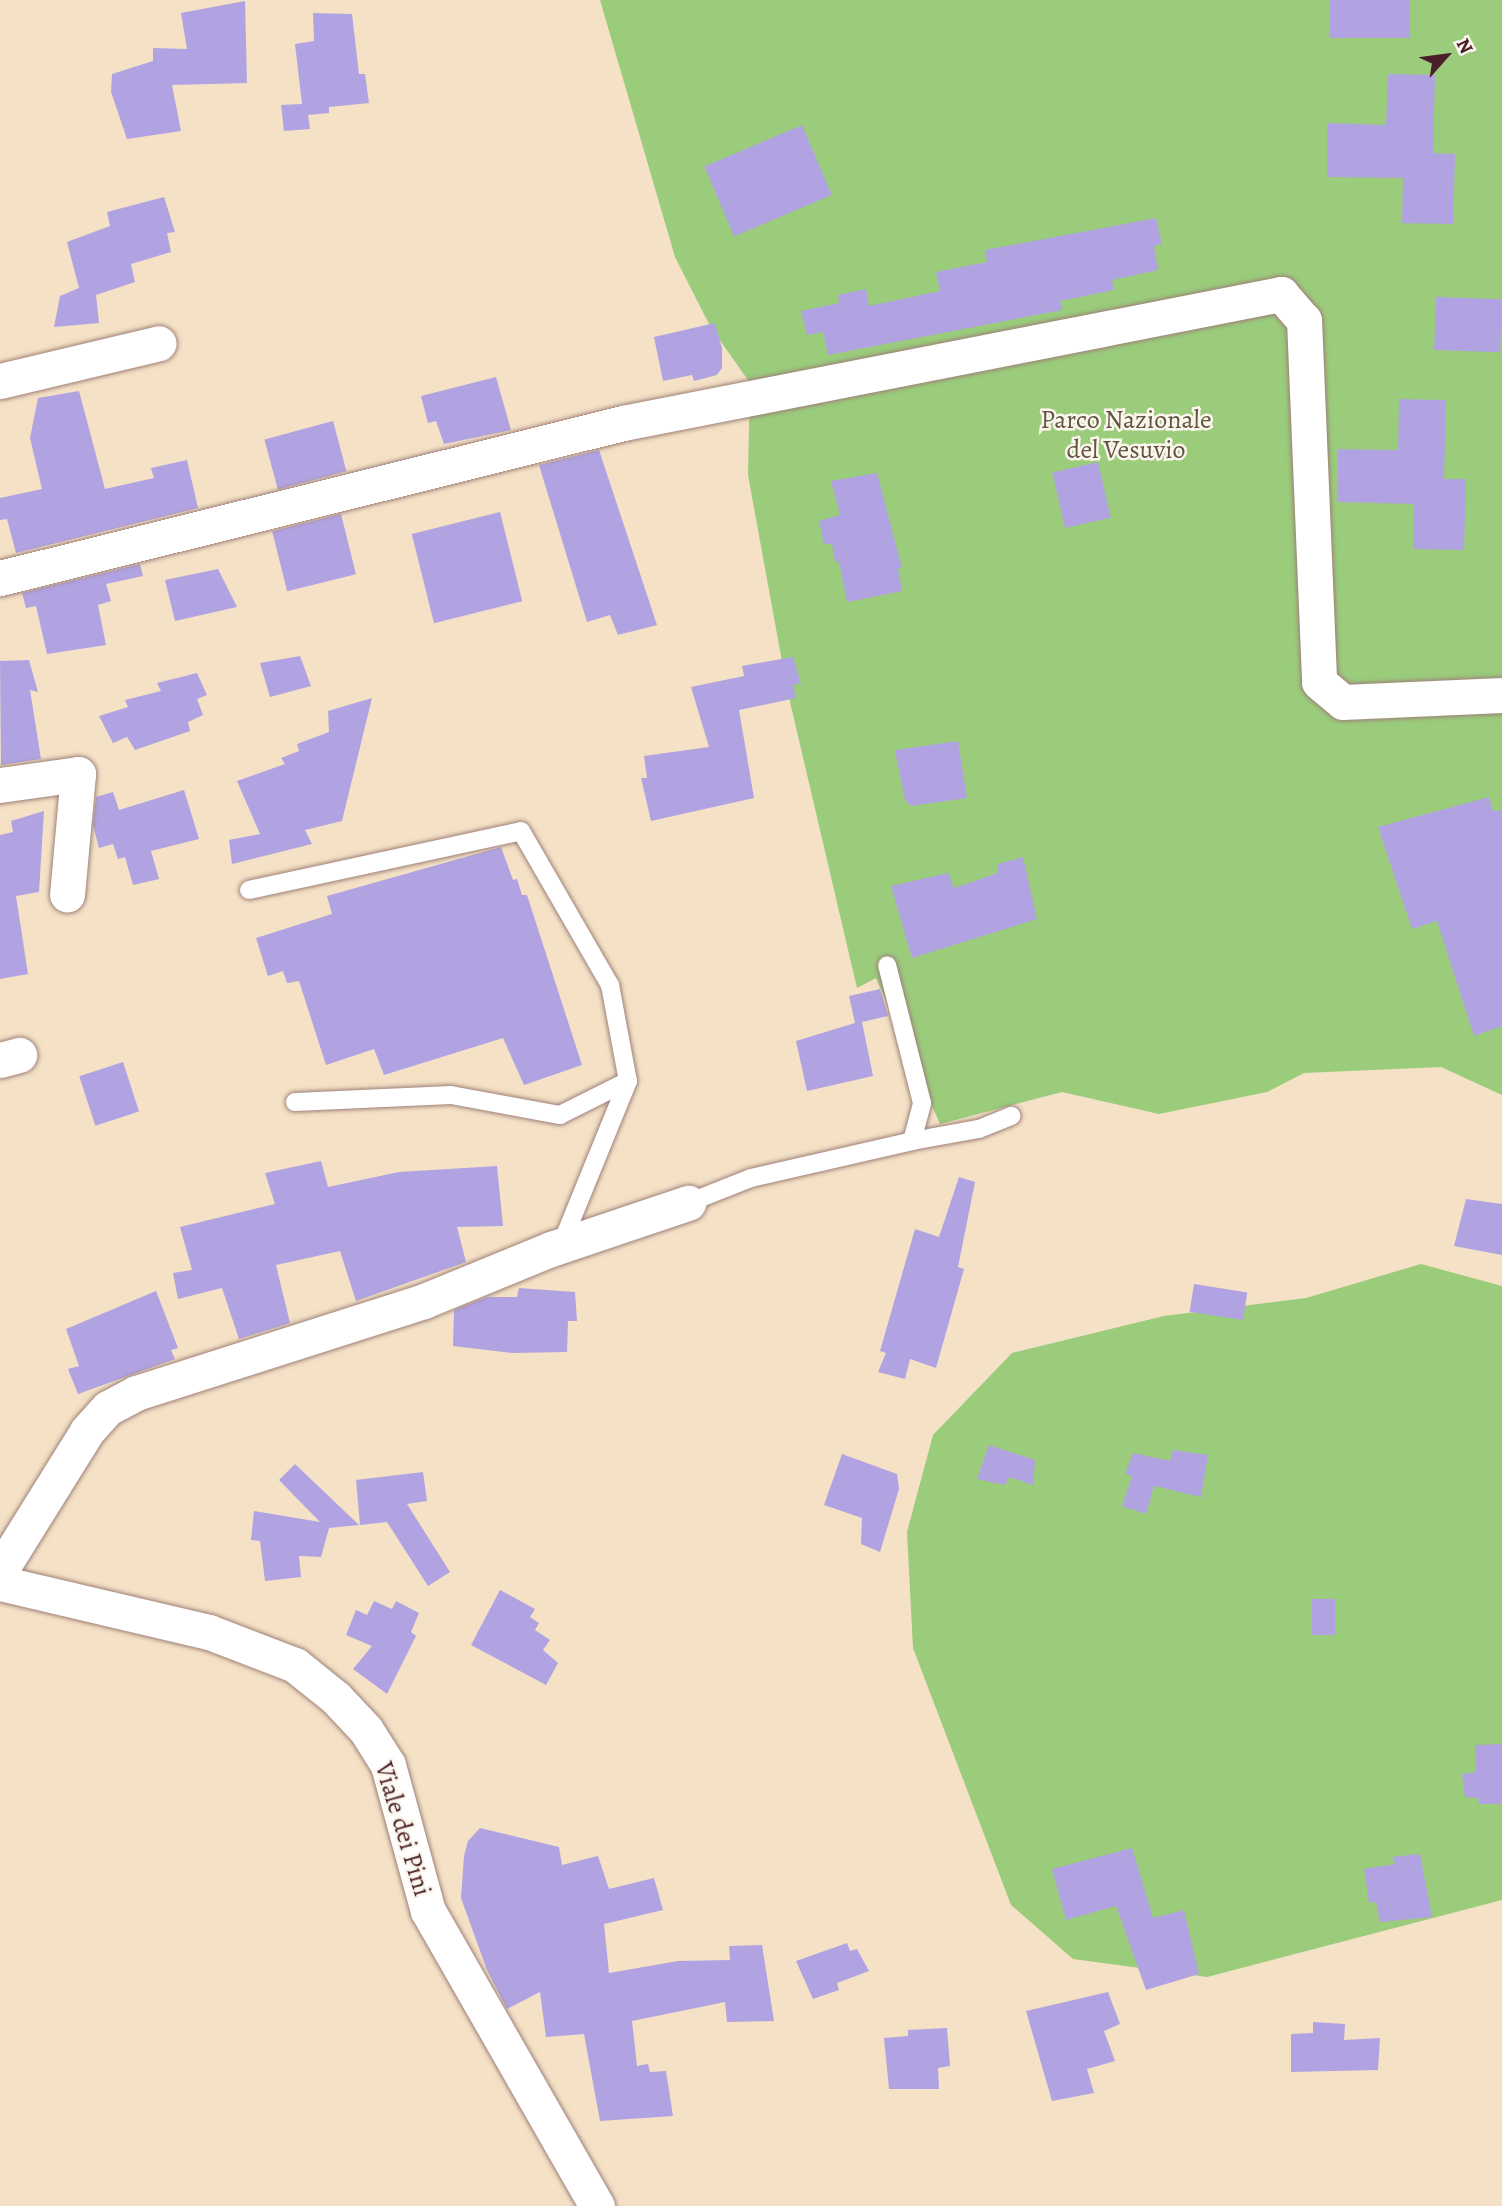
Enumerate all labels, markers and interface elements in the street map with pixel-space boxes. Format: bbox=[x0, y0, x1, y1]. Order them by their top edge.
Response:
north arrow bbox=[1411, 21, 1481, 91]
text: N bbox=[1450, 34, 1479, 58]
park label: Parco Nazionale del Vesuvio bbox=[1040, 404, 1212, 466]
street label: Viale dei Pini bbox=[368, 1758, 438, 1900]

